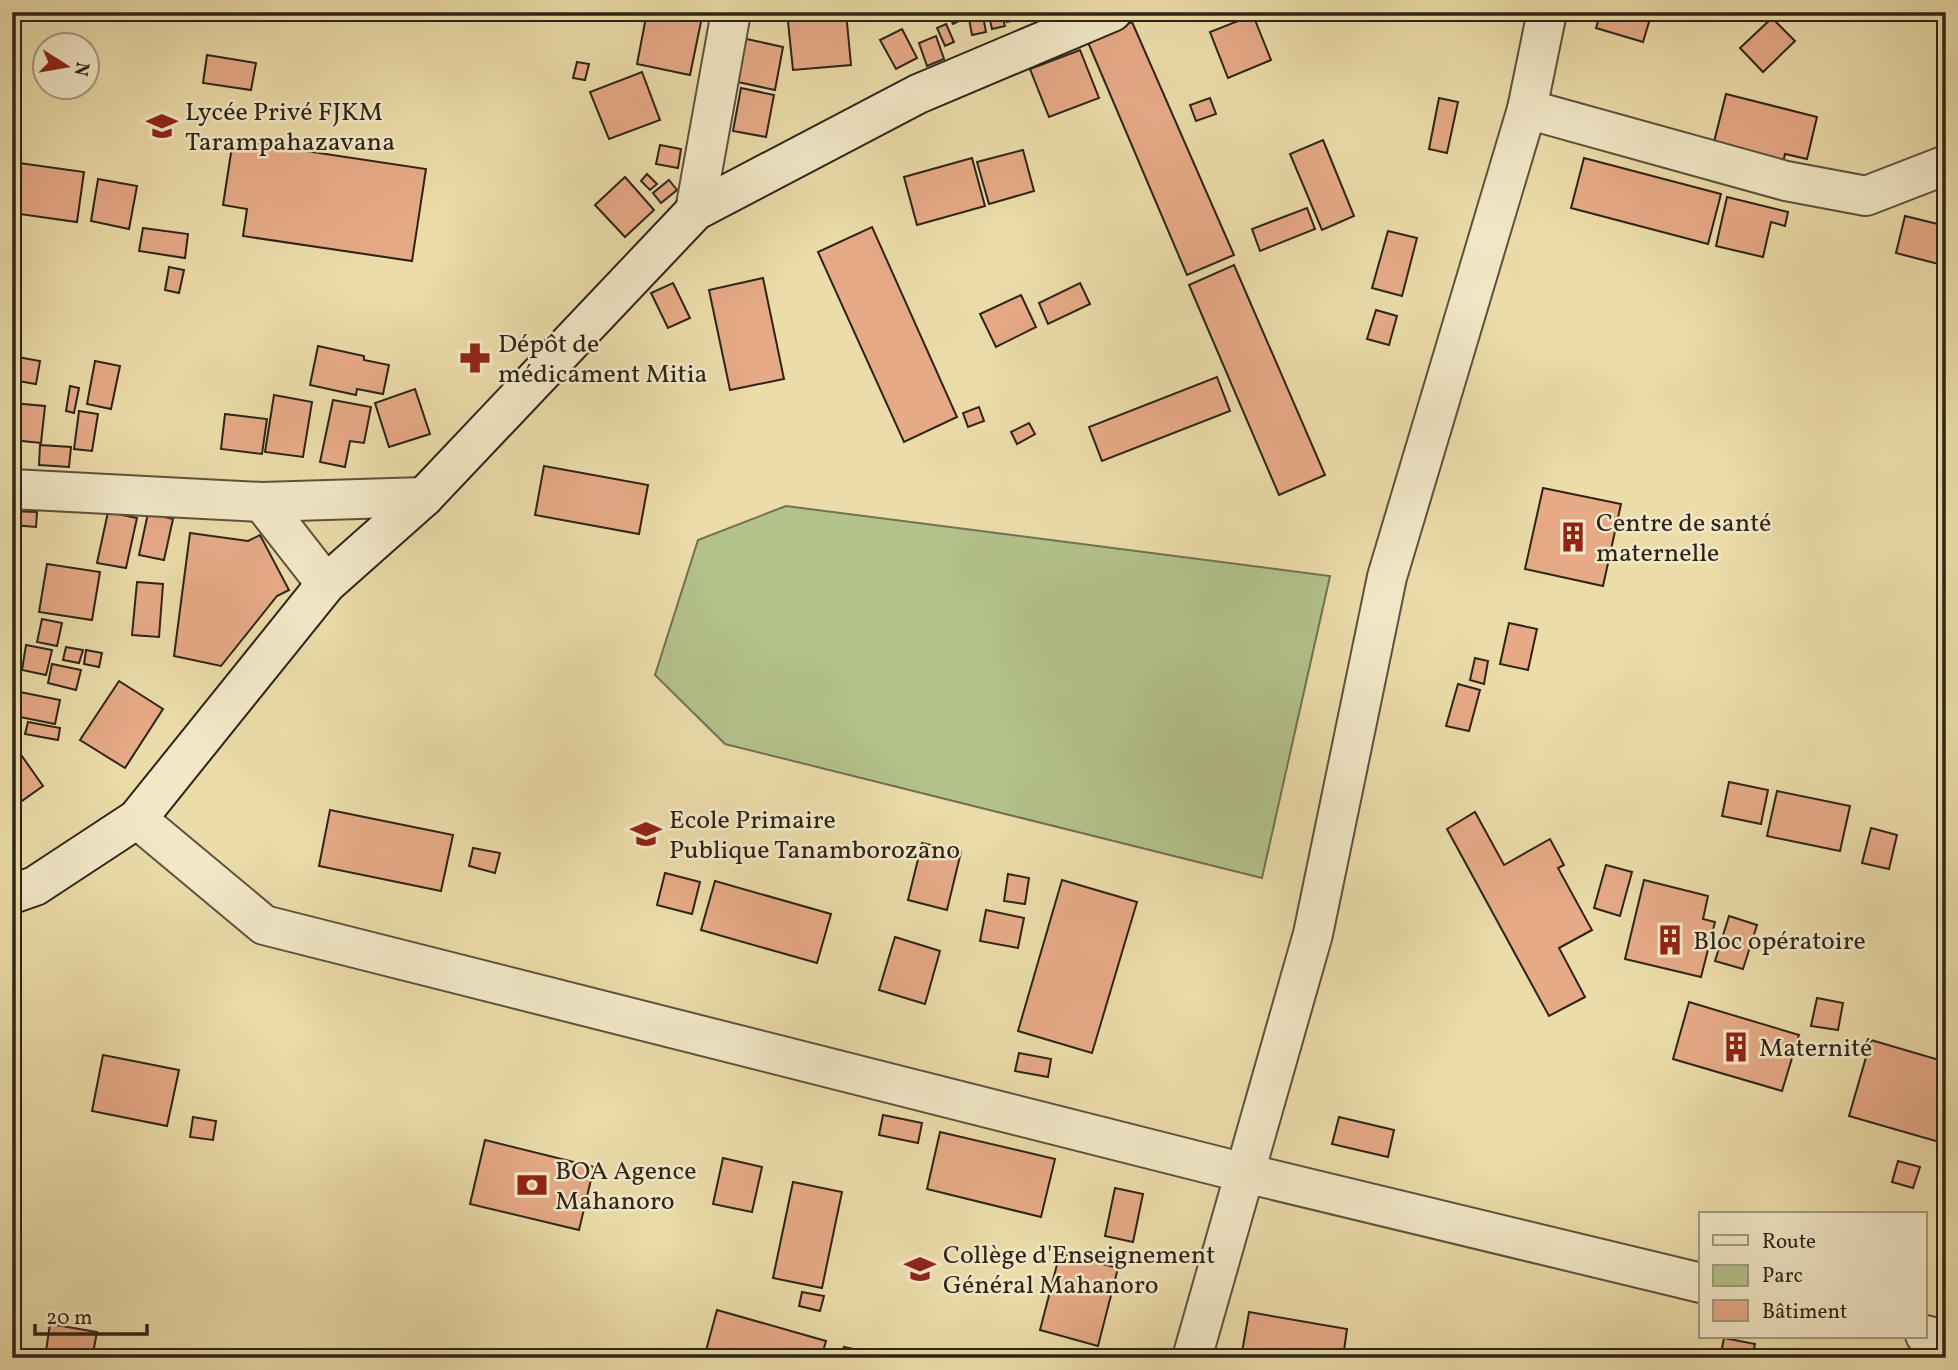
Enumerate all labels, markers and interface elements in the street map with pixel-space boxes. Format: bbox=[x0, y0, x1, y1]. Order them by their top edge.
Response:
north arrow bbox=[32, 32, 102, 102]
text: N bbox=[67, 60, 95, 78]
place label: Lycée Privé FJKM Tarampahazavana bbox=[185, 95, 395, 161]
school or university icon: Lycée Privé FJKM Tarampahazavana bbox=[145, 109, 179, 143]
place label: Dépôt de médicament Mitia bbox=[498, 327, 708, 393]
pharmacy icon: Dépôt de médicament Mitia bbox=[458, 341, 492, 375]
place label: Centre de santé maternelle bbox=[1596, 506, 1771, 572]
building icon: Centre de santé maternelle bbox=[1556, 520, 1590, 554]
place label: Ecole Primaire Publique Tanamborozano bbox=[669, 803, 960, 869]
school or university icon: Ecole Primaire Publique Tanamborozano bbox=[629, 817, 663, 851]
building icon: Bloc opératoire bbox=[1653, 923, 1687, 957]
place label: Bloc opératoire bbox=[1693, 924, 1866, 960]
building icon: Maternité bbox=[1719, 1030, 1753, 1064]
place label: Maternité bbox=[1759, 1031, 1872, 1067]
place label: BOA Agence Mahanoro bbox=[555, 1154, 697, 1220]
bank icon: BOA Agence Mahanoro bbox=[515, 1168, 549, 1202]
legend bbox=[1699, 1212, 1926, 1338]
text: Route bbox=[1762, 1228, 1816, 1257]
place label: Collège d'Enseignement Général Mahanoro bbox=[943, 1238, 1215, 1304]
school or university icon: Collège d'Enseignement Général Mahanoro bbox=[903, 1252, 937, 1286]
text: Parc bbox=[1762, 1262, 1803, 1291]
scale bar bbox=[35, 1293, 147, 1337]
text: Bâtiment bbox=[1762, 1298, 1847, 1327]
text: 20 m bbox=[46, 1304, 92, 1333]

